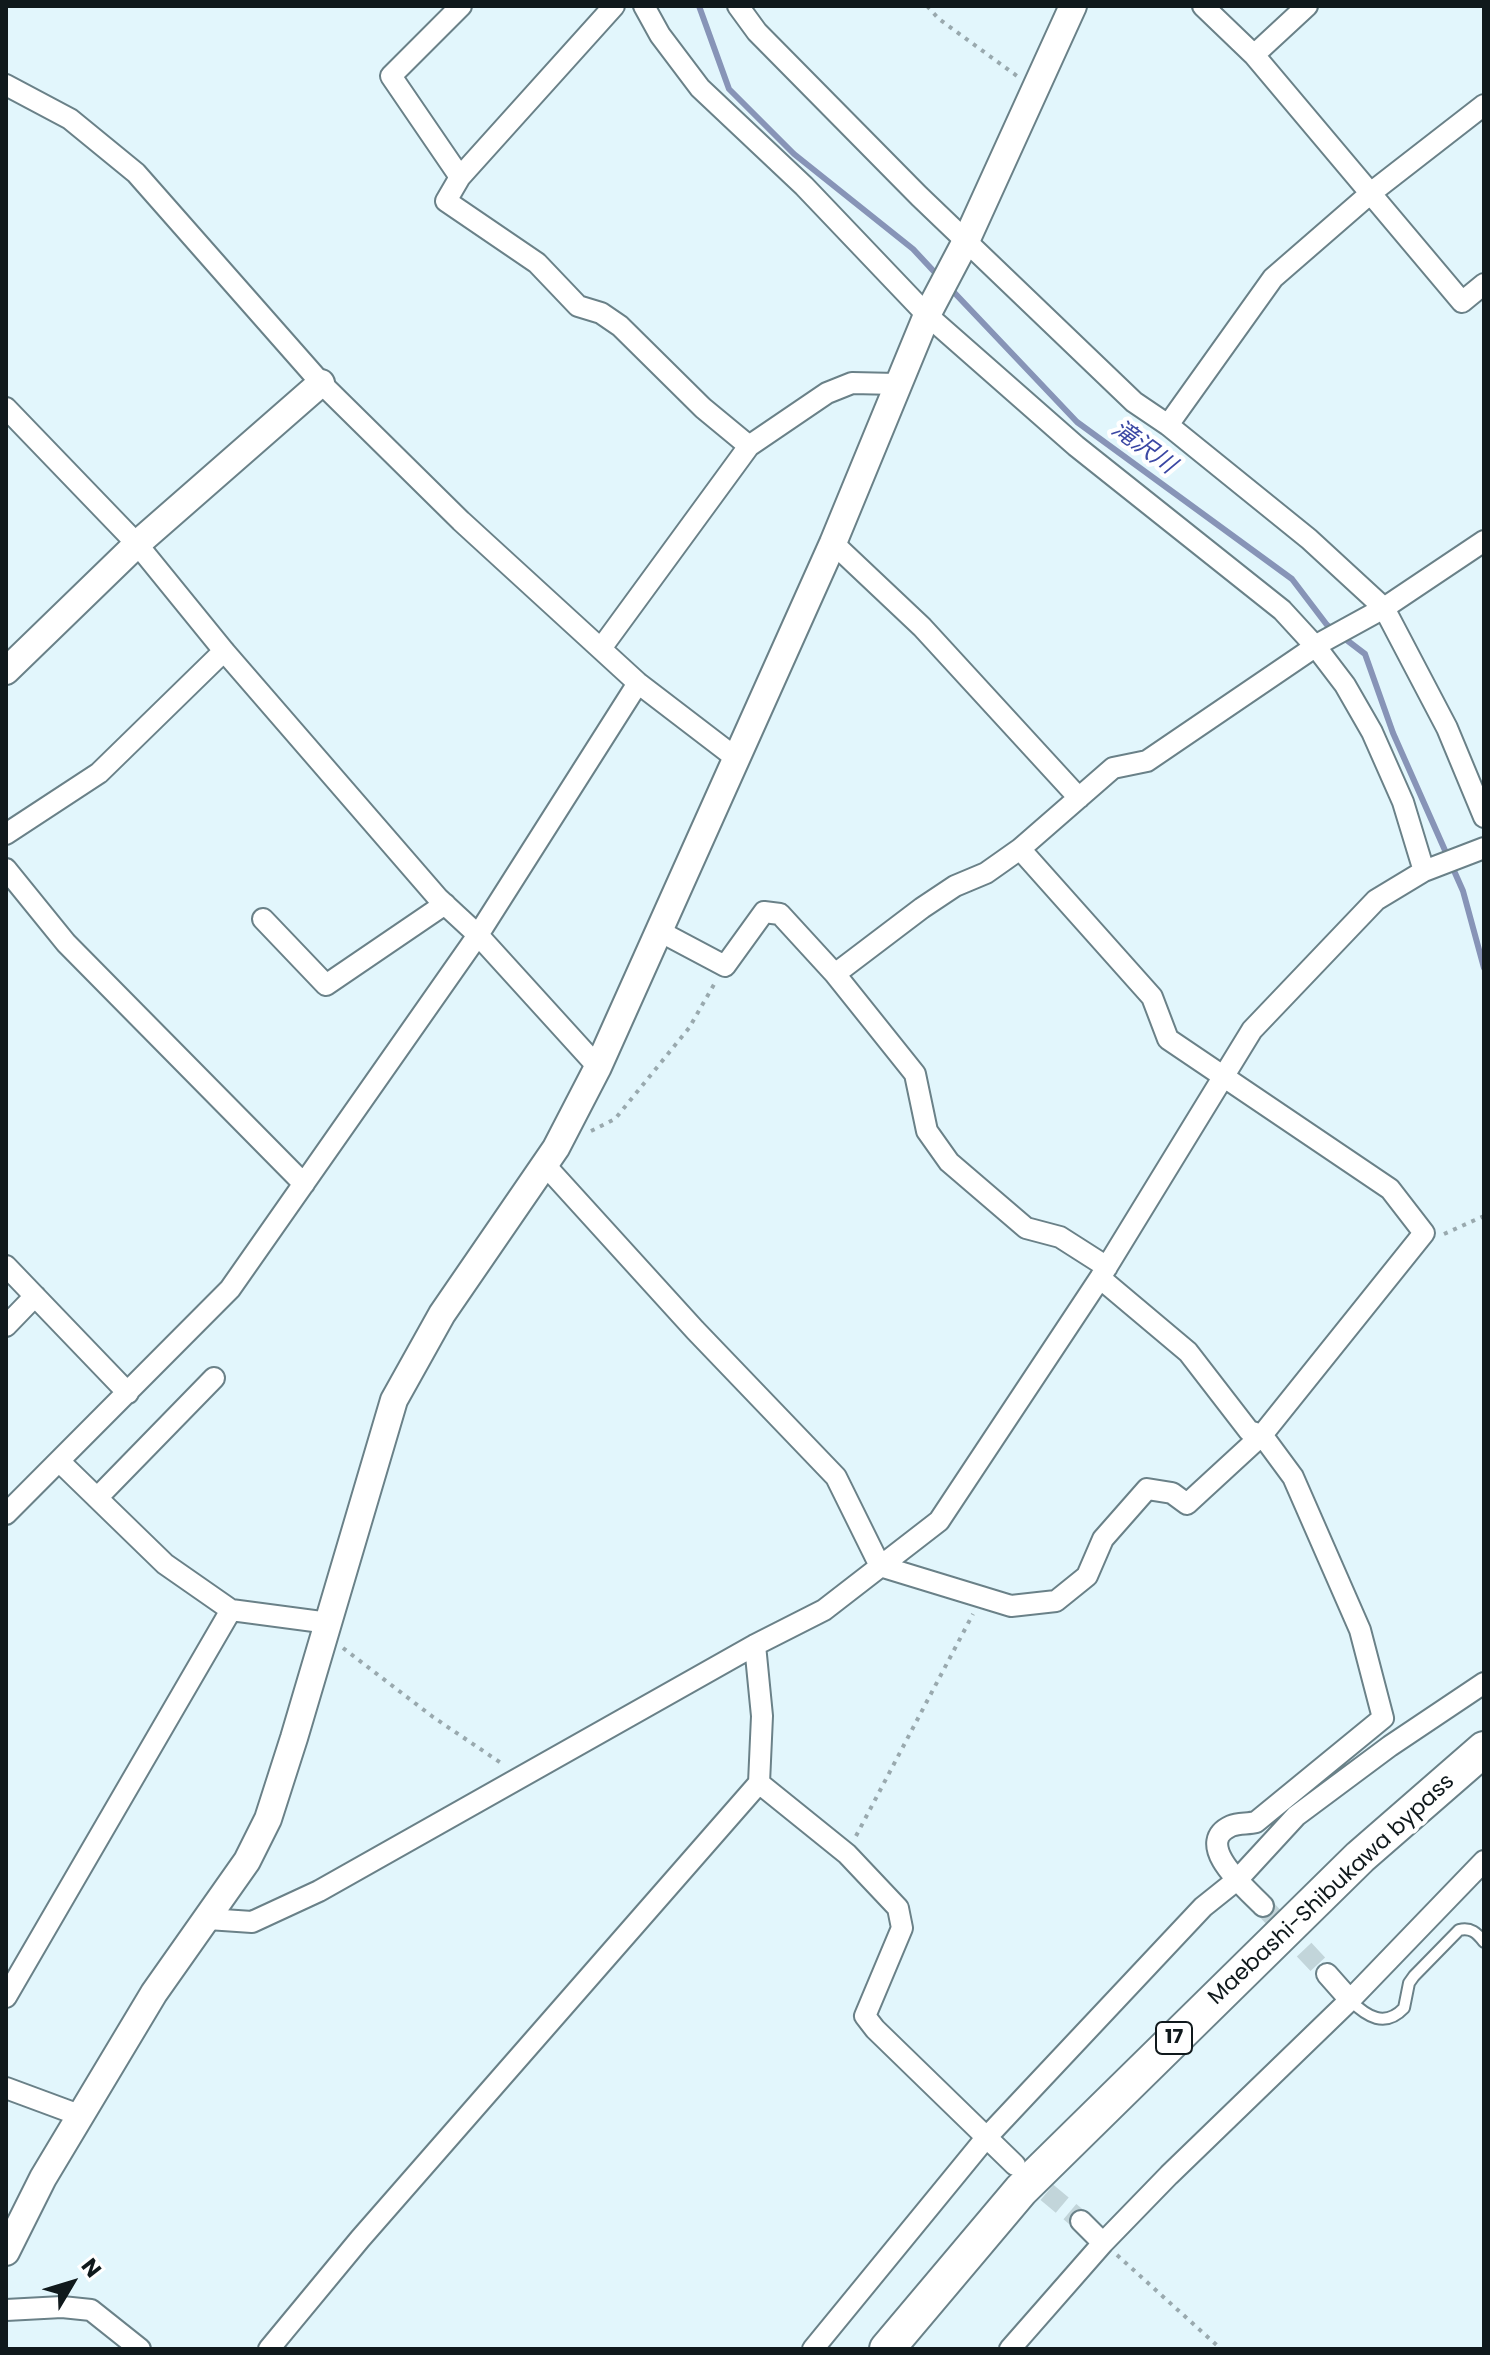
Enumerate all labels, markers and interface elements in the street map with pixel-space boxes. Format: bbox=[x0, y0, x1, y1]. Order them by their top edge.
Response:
water label: 滝沢川 bbox=[1105, 415, 1181, 481]
street label: Maebashi-Shibukawa bypass bbox=[1204, 1769, 1460, 2011]
road number: 17 bbox=[1156, 2022, 1192, 2054]
north arrow bbox=[32, 2243, 112, 2323]
text: N bbox=[74, 2252, 109, 2284]

